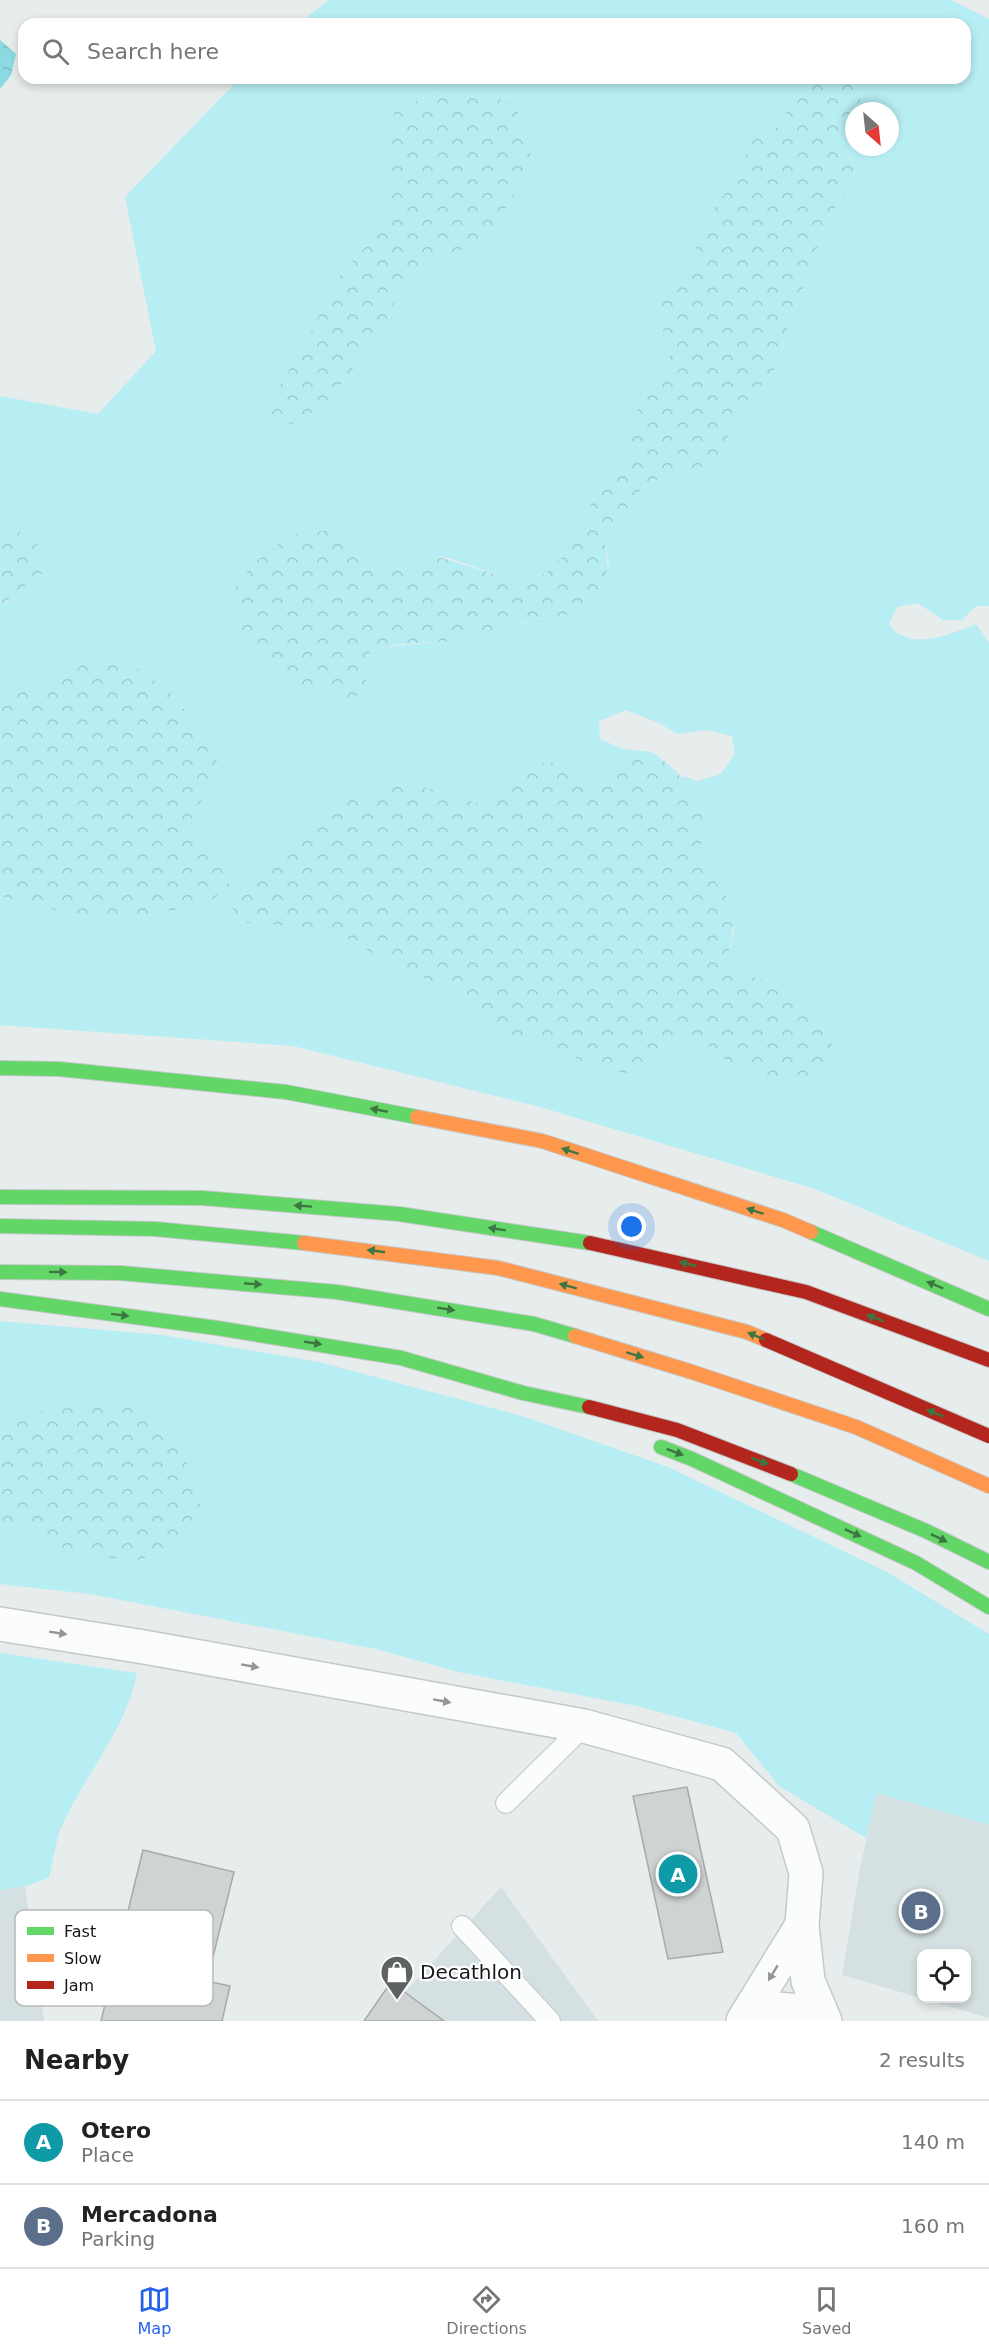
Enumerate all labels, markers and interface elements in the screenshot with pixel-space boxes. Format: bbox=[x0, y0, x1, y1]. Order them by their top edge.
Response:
search box bbox=[18, 18, 971, 84]
icon: search bbox=[39, 35, 72, 68]
text: Search here bbox=[87, 39, 219, 64]
north arrow bbox=[845, 102, 899, 156]
one-way arrow bbox=[370, 1105, 389, 1114]
one-way arrow bbox=[561, 1145, 579, 1155]
one-way arrow bbox=[293, 1202, 312, 1211]
one-way arrow bbox=[746, 1205, 764, 1215]
your location bbox=[617, 1212, 646, 1241]
one-way arrow bbox=[487, 1224, 506, 1233]
one-way arrow bbox=[367, 1247, 386, 1256]
one-way arrow bbox=[679, 1258, 697, 1268]
one-way arrow bbox=[49, 1267, 68, 1277]
one-way arrow bbox=[244, 1279, 263, 1289]
one-way arrow bbox=[559, 1280, 577, 1290]
one-way arrow bbox=[926, 1280, 944, 1290]
one-way arrow bbox=[437, 1305, 456, 1314]
one-way arrow bbox=[111, 1310, 130, 1320]
one-way arrow bbox=[866, 1312, 884, 1322]
one-way arrow bbox=[747, 1331, 765, 1340]
one-way arrow bbox=[304, 1339, 323, 1348]
one-way arrow bbox=[626, 1351, 644, 1360]
one-way arrow bbox=[926, 1408, 944, 1418]
one-way arrow bbox=[666, 1448, 684, 1458]
one-way arrow bbox=[752, 1456, 770, 1466]
one-way arrow bbox=[844, 1529, 861, 1538]
one-way arrow bbox=[931, 1533, 948, 1542]
one-way arrow bbox=[48, 1629, 67, 1638]
one-way arrow bbox=[241, 1662, 260, 1671]
one-way arrow bbox=[433, 1697, 452, 1706]
pin: A bbox=[658, 1852, 698, 1896]
pin: B bbox=[902, 1888, 940, 1934]
legend bbox=[15, 1910, 213, 2006]
text: Fast bbox=[64, 1922, 96, 1941]
text: Slow bbox=[64, 1949, 101, 1968]
map controls bbox=[917, 1949, 971, 2003]
button: locate bbox=[917, 1949, 971, 2003]
shop icon: Decathlon bbox=[379, 1954, 415, 2001]
place label: Decathlon bbox=[420, 1960, 522, 1984]
one-way arrow bbox=[768, 1965, 778, 1982]
text: Jam bbox=[63, 1976, 94, 1995]
text: Nearby bbox=[24, 2045, 129, 2075]
text: 2 results bbox=[879, 2048, 965, 2072]
text: Otero bbox=[81, 2118, 151, 2143]
text: A bbox=[36, 2130, 51, 2154]
text: 140 m bbox=[901, 2130, 965, 2154]
text: Place bbox=[81, 2143, 134, 2167]
text: Mercadona bbox=[81, 2202, 218, 2227]
text: B bbox=[36, 2214, 51, 2238]
text: 160 m bbox=[901, 2214, 965, 2238]
text: Parking bbox=[81, 2227, 155, 2251]
tab: Map bbox=[138, 2283, 171, 2338]
tab: Directions bbox=[446, 2283, 527, 2338]
tab: Saved bbox=[802, 2283, 851, 2338]

